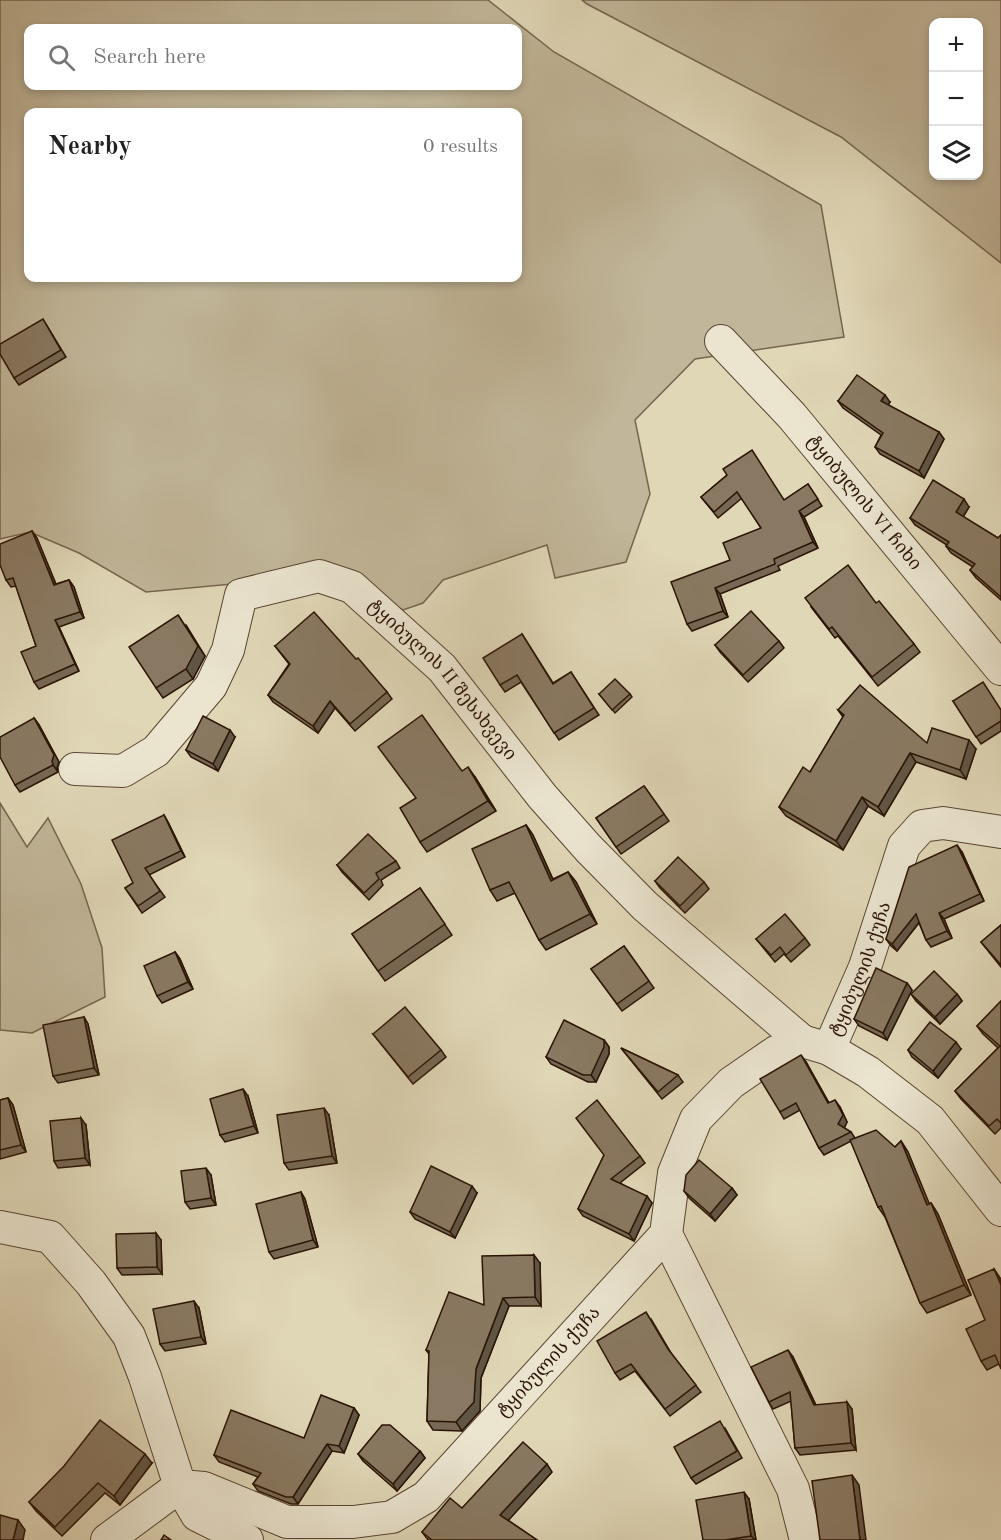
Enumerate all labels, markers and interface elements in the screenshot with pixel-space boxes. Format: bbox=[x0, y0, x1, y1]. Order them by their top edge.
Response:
map controls bbox=[929, 18, 983, 180]
button: + bbox=[929, 18, 983, 72]
search box bbox=[24, 24, 522, 90]
icon: search bbox=[45, 41, 78, 74]
text: Search here bbox=[93, 46, 206, 68]
button: − bbox=[929, 72, 983, 126]
button: layers bbox=[929, 126, 983, 180]
text: Nearby bbox=[48, 134, 132, 160]
text: 0 results bbox=[423, 137, 498, 157]
street label: ტყიბულის VI ჩიხი bbox=[802, 432, 924, 574]
street label: ტყიბულის II შესახვევი bbox=[363, 596, 520, 764]
street label: ტყიბულის ქუჩა bbox=[827, 900, 894, 1040]
street label: ტყიბულის ქუჩა bbox=[494, 1303, 604, 1422]

